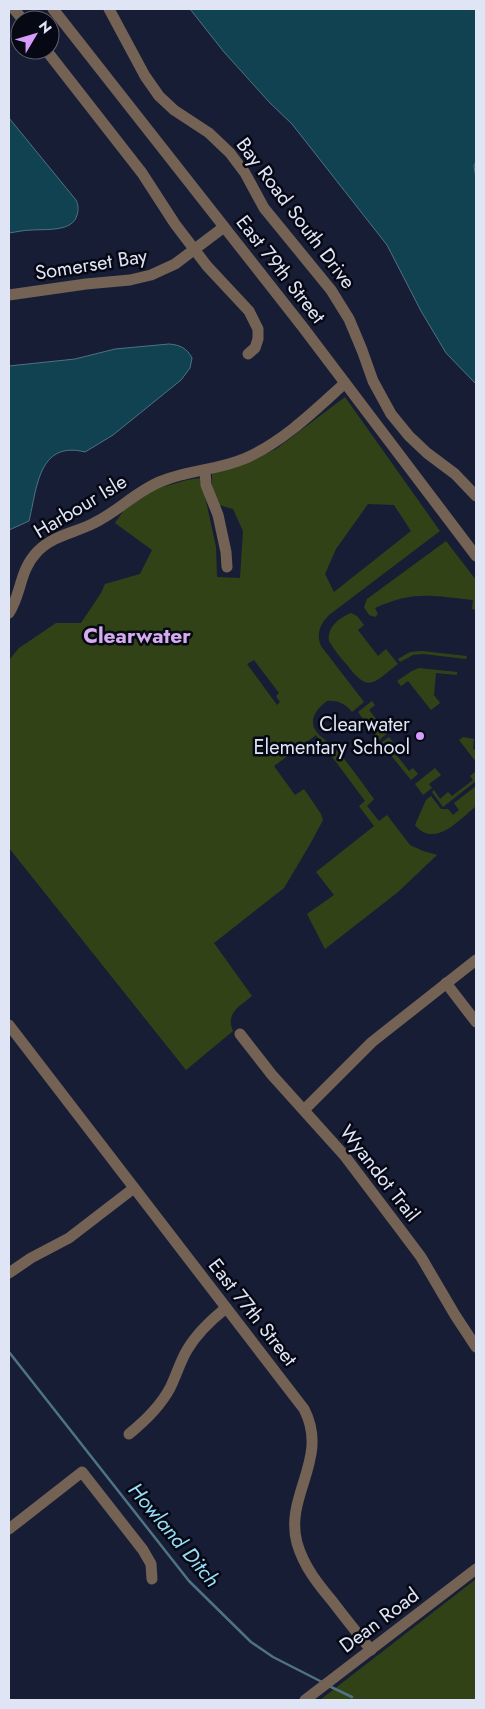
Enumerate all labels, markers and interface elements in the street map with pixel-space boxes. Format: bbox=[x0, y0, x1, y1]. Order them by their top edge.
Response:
north arrow bbox=[10, 10, 60, 60]
text: N bbox=[34, 16, 57, 38]
street label: Bay Road South Drive bbox=[229, 132, 362, 295]
street label: East 79th Street bbox=[229, 209, 332, 330]
street label: Somerset Bay bbox=[33, 241, 149, 288]
street label: Harbour Isle bbox=[28, 467, 132, 546]
district label: Clearwater bbox=[83, 621, 191, 651]
place label: Clearwater Elementary School bbox=[254, 710, 410, 762]
marker: Clearwater Elementary School bbox=[414, 730, 426, 742]
street label: Wyandot Trail bbox=[333, 1119, 427, 1228]
street label: East 77th Street bbox=[201, 1252, 304, 1372]
water label: Howland Ditch bbox=[121, 1476, 227, 1594]
street label: Dean Road bbox=[333, 1581, 425, 1660]

